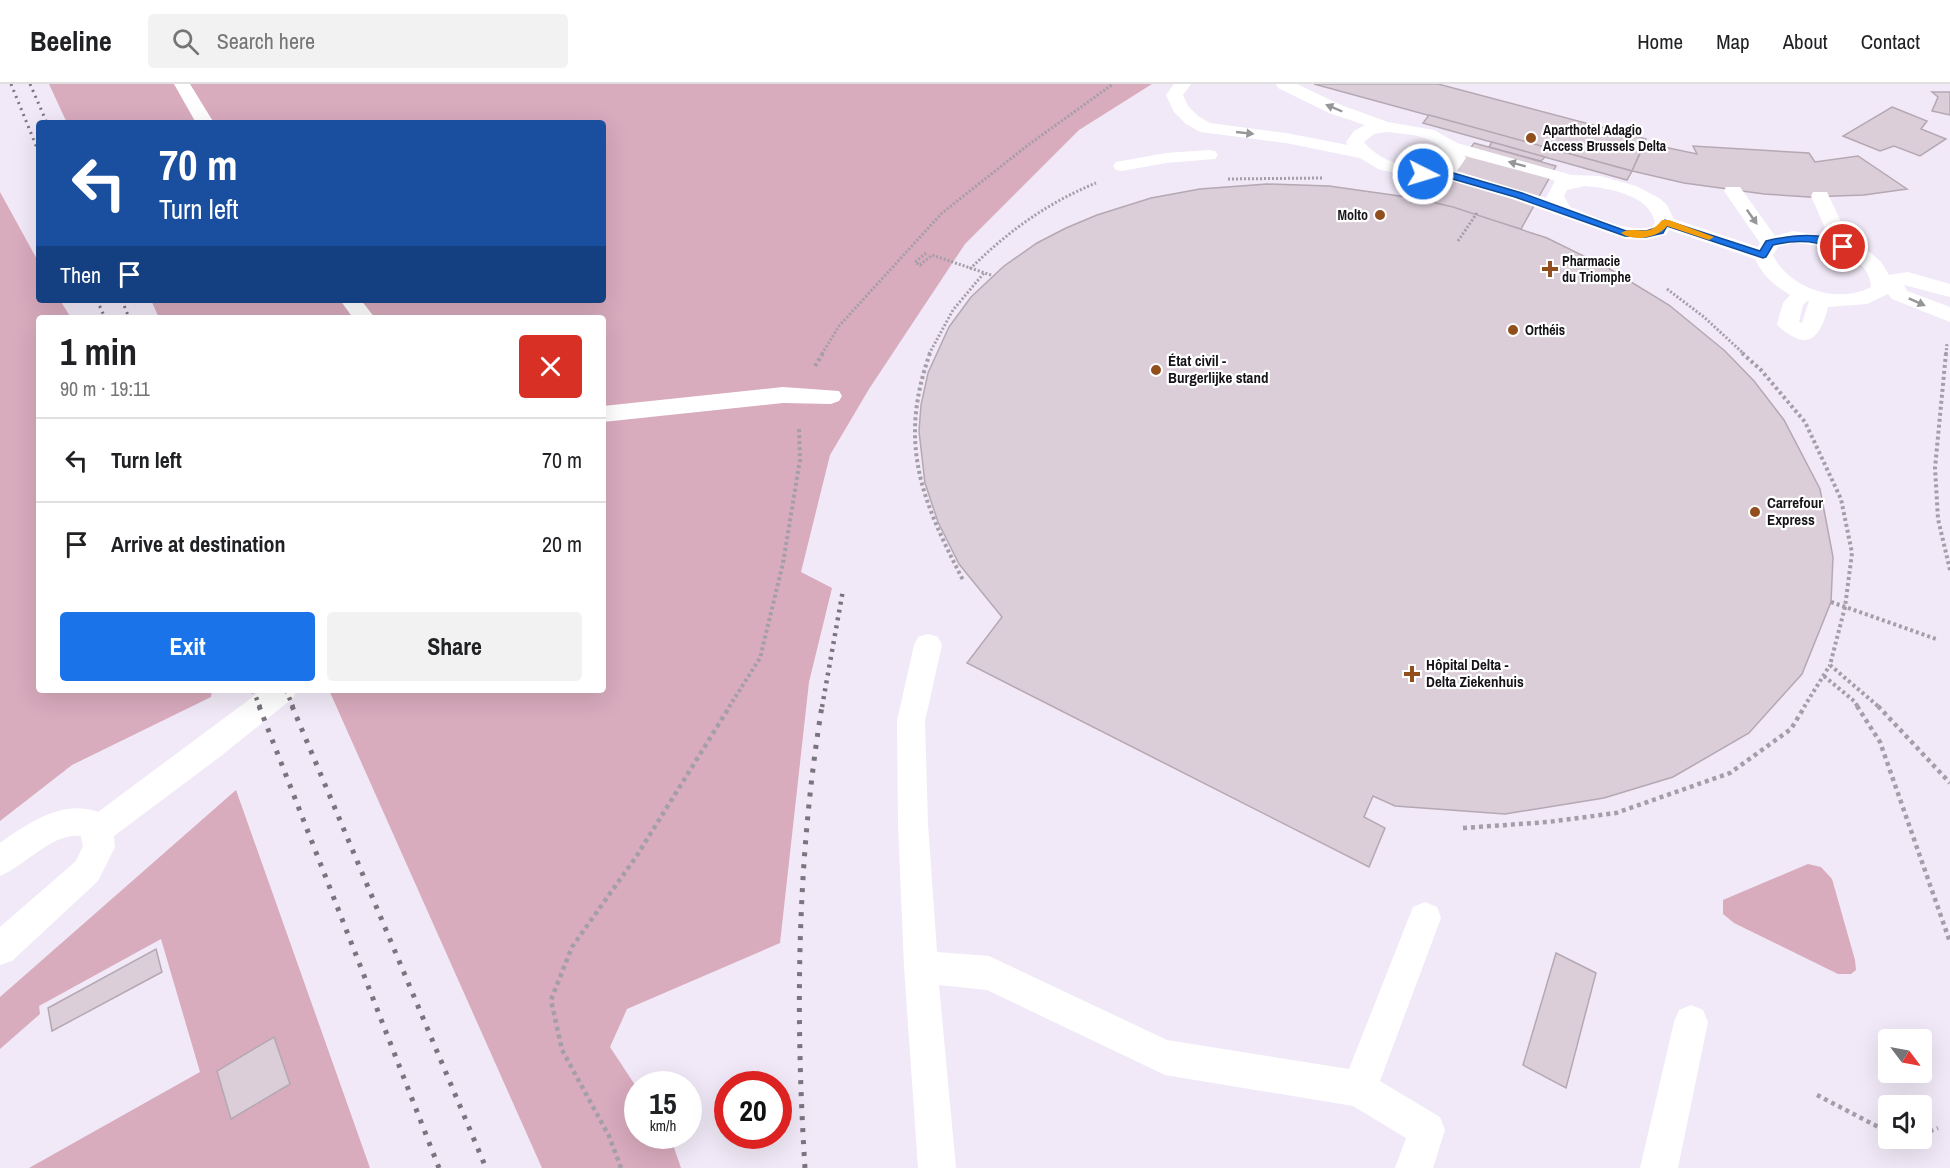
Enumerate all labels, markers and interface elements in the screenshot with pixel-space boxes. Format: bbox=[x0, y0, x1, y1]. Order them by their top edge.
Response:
search box bbox=[148, 14, 568, 68]
text: Beeline bbox=[30, 22, 112, 60]
icon: search bbox=[169, 25, 202, 58]
text: Search here bbox=[217, 26, 315, 56]
text: Home bbox=[1637, 27, 1683, 56]
text: Map bbox=[1716, 27, 1750, 56]
text: About bbox=[1783, 27, 1828, 56]
text: Contact bbox=[1861, 27, 1920, 56]
one-way arrow bbox=[1325, 103, 1343, 112]
place label: Aparthotel Adagio Access Brussels Delta bbox=[1543, 121, 1667, 155]
one-way arrow bbox=[1235, 129, 1254, 138]
marker: Aparthotel Adagio Access Brussels Delta bbox=[1524, 131, 1538, 145]
text: 70 m bbox=[159, 137, 238, 193]
position arrow bbox=[1391, 142, 1455, 206]
icon: left bbox=[60, 144, 138, 222]
one-way arrow bbox=[1508, 159, 1526, 169]
text: Turn left bbox=[159, 191, 238, 227]
place label: Molto bbox=[1337, 206, 1368, 224]
marker: Molto bbox=[1373, 208, 1387, 222]
one-way arrow bbox=[1746, 209, 1757, 225]
pin bbox=[1817, 221, 1868, 272]
icon: arrive bbox=[1826, 230, 1859, 263]
place label: Pharmacie du Triomphe bbox=[1562, 252, 1631, 286]
icon: arrive bbox=[113, 258, 146, 291]
text: Then bbox=[60, 260, 101, 290]
marker: Pharmacie du Triomphe bbox=[1543, 262, 1557, 276]
one-way arrow bbox=[1908, 297, 1926, 307]
place label: Orthéis bbox=[1525, 321, 1565, 339]
marker: Orthéis bbox=[1506, 323, 1520, 337]
text: 1 min bbox=[60, 328, 137, 376]
button: close bbox=[519, 335, 582, 398]
place label: État civil - Burgerlijke stand bbox=[1168, 350, 1269, 388]
marker: État civil - Burgerlijke stand bbox=[1149, 363, 1163, 377]
text: 90 m · 19:11 bbox=[60, 375, 150, 402]
icon: left bbox=[60, 444, 93, 477]
text: Turn left bbox=[111, 445, 182, 475]
text: 70 m bbox=[542, 445, 582, 475]
place label: Carrefour Express bbox=[1767, 492, 1823, 530]
marker: Carrefour Express bbox=[1748, 505, 1762, 519]
icon: arrive bbox=[60, 528, 93, 561]
text: Arrive at destination bbox=[111, 529, 285, 559]
text: 20 m bbox=[542, 529, 582, 559]
button: Exit bbox=[60, 612, 315, 681]
button: Share bbox=[327, 612, 582, 681]
place label: Hôpital Delta - Delta Ziekenhuis bbox=[1426, 654, 1524, 692]
marker: Hôpital Delta - Delta Ziekenhuis bbox=[1403, 665, 1421, 683]
north arrow bbox=[1878, 1029, 1932, 1083]
map controls bbox=[1878, 1029, 1932, 1149]
speed limit sign: 20 bbox=[714, 1071, 792, 1149]
text: 15 bbox=[649, 1083, 677, 1123]
button: sound bbox=[1878, 1095, 1932, 1149]
text: km/h bbox=[650, 1115, 676, 1136]

